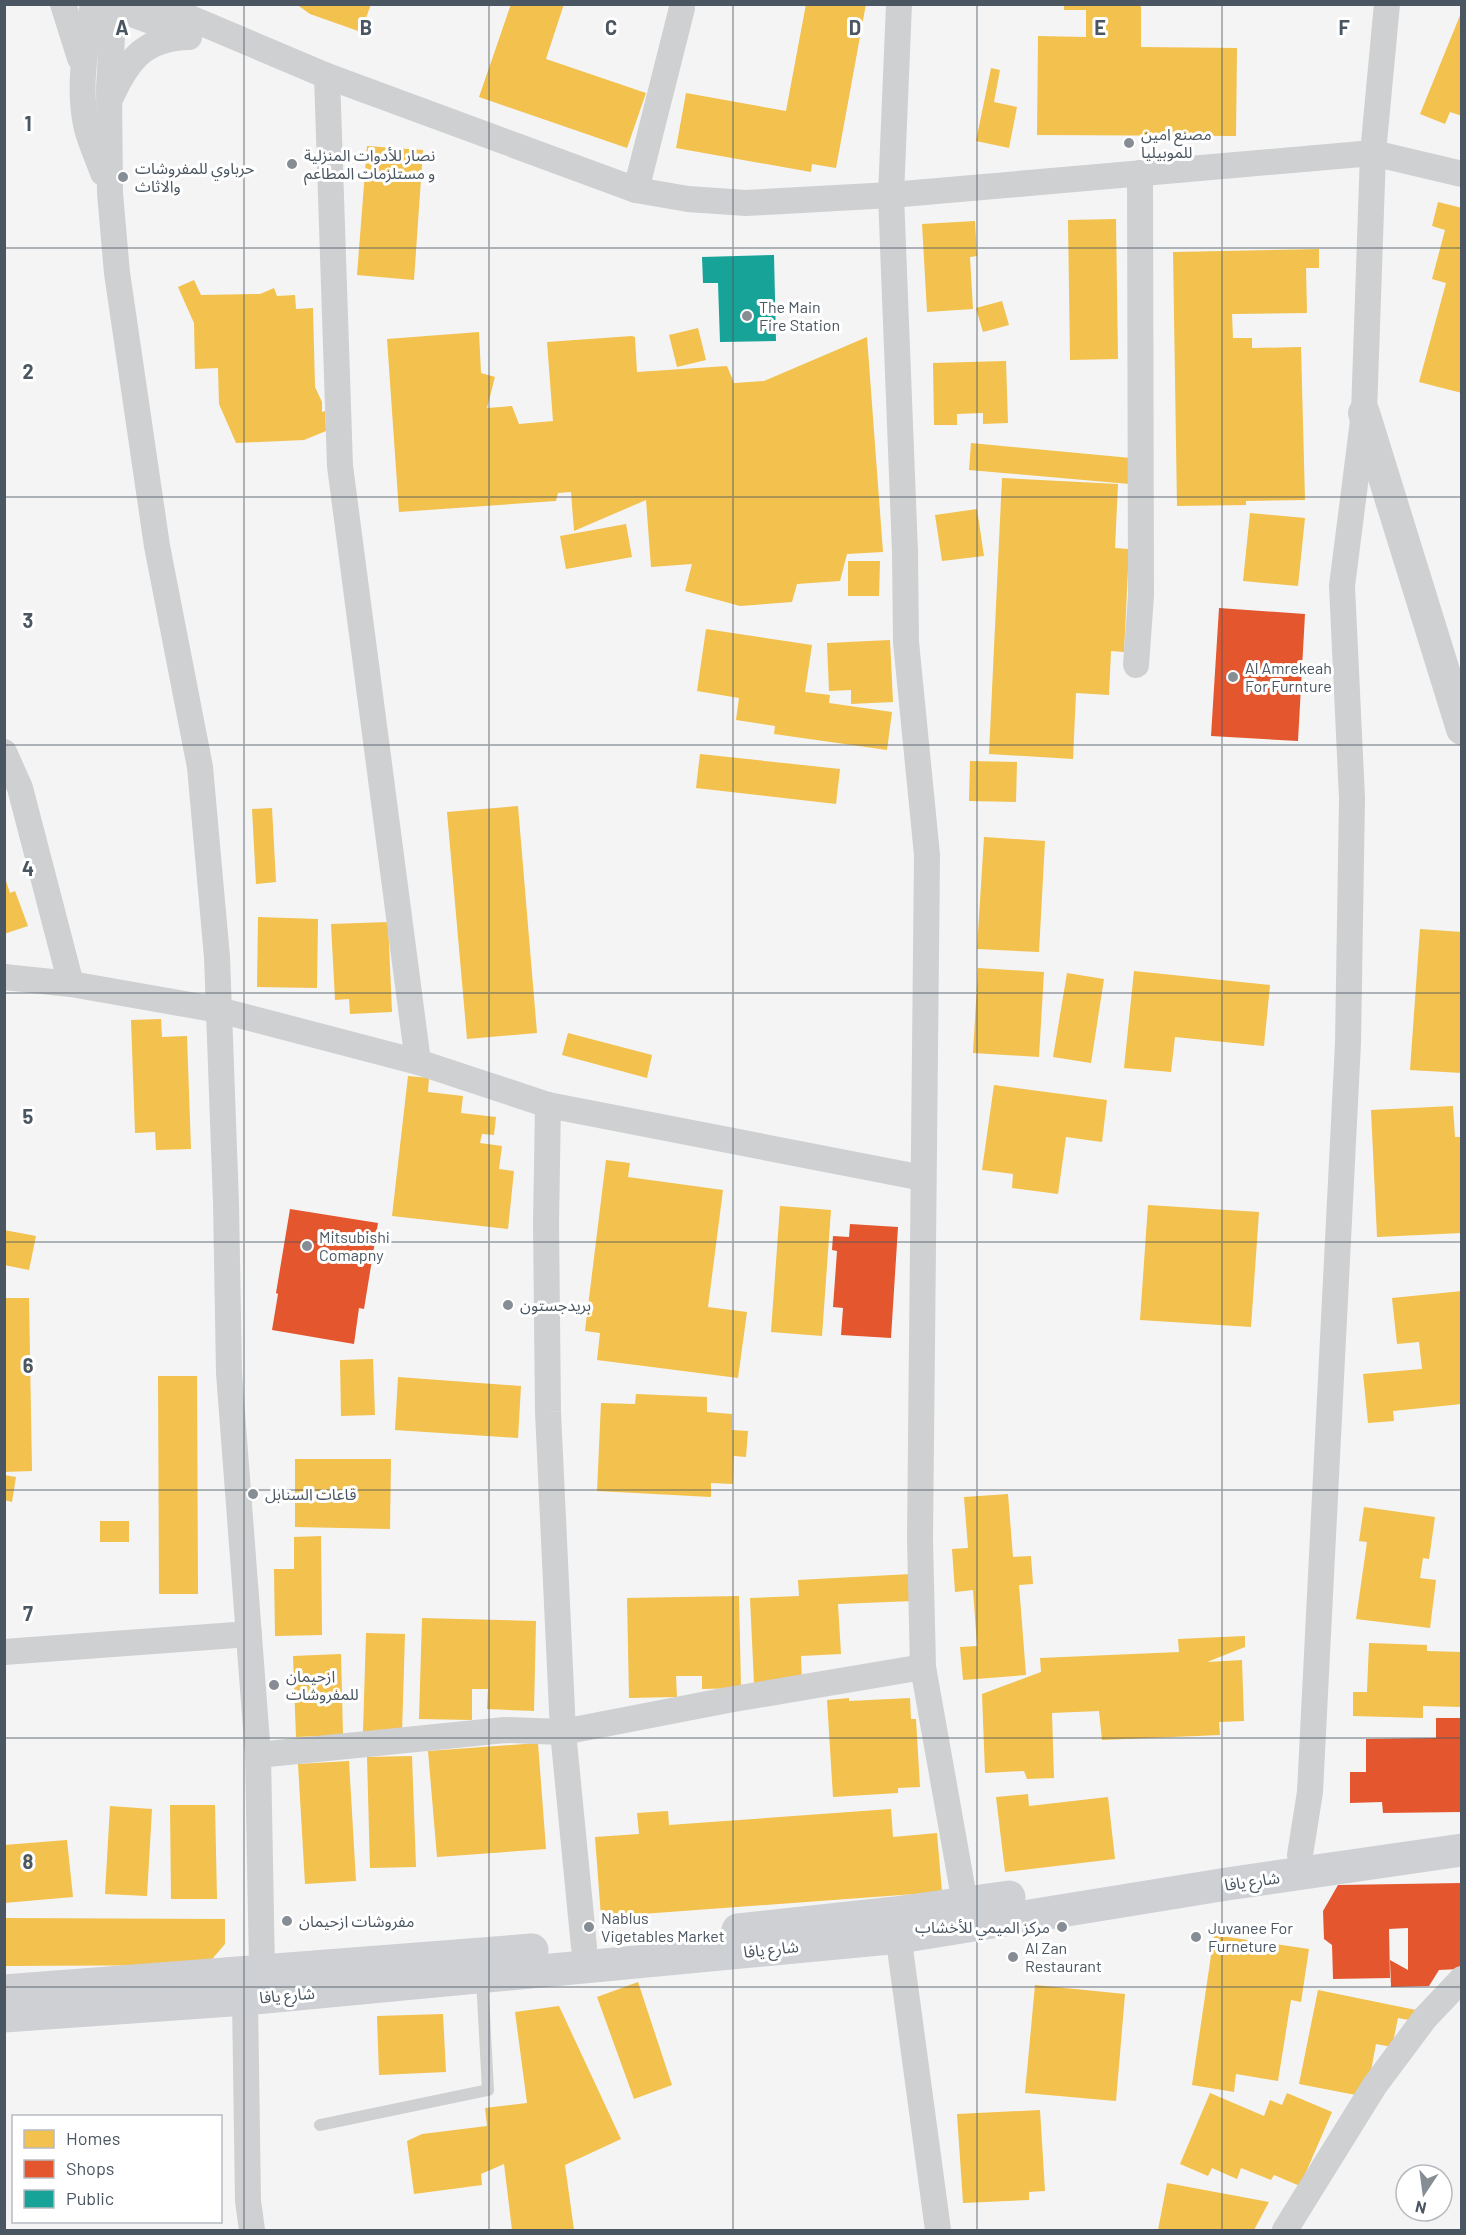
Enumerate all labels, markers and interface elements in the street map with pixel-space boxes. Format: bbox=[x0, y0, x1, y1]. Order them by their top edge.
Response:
text: A bbox=[115, 15, 129, 39]
text: B bbox=[360, 15, 372, 39]
text: C bbox=[605, 15, 617, 39]
text: D bbox=[849, 15, 861, 39]
text: E bbox=[1094, 15, 1106, 39]
text: F bbox=[1338, 15, 1350, 39]
text: 1 bbox=[24, 111, 32, 135]
place label: مصنع امين للموبيليا bbox=[1141, 124, 1212, 162]
marker: مصنع امين للموبيليا bbox=[1122, 136, 1136, 150]
place label: نصار للأدوات المنزلية و مستلزمات المطاعم bbox=[304, 145, 435, 186]
marker: نصار للأدوات المنزلية و مستلزمات المطاعم bbox=[285, 157, 299, 171]
place label: حرباوي للمفروشات والاثاث bbox=[135, 158, 254, 196]
marker: حرباوي للمفروشات والاثاث bbox=[116, 170, 130, 184]
place label: The Main Fire Station bbox=[759, 297, 840, 334]
marker: The Main Fire Station bbox=[740, 309, 754, 323]
text: 2 bbox=[22, 359, 34, 383]
text: 3 bbox=[23, 608, 33, 632]
place label: Al Amrekeah For Furnture bbox=[1245, 658, 1332, 695]
marker: Al Amrekeah For Furnture bbox=[1226, 670, 1240, 684]
text: 4 bbox=[22, 856, 34, 880]
text: 5 bbox=[23, 1104, 34, 1128]
place label: Mitsubishi Comapny bbox=[319, 1227, 390, 1264]
marker: Mitsubishi Comapny bbox=[300, 1239, 314, 1253]
place label: بريدجستون bbox=[520, 1295, 591, 1315]
marker: بريدجستون bbox=[501, 1298, 515, 1312]
text: 6 bbox=[23, 1353, 34, 1377]
place label: قاعات السنابل bbox=[265, 1484, 356, 1504]
marker: قاعات السنابل bbox=[246, 1487, 260, 1501]
text: 7 bbox=[23, 1601, 33, 1625]
place label: ازحيمان للمفروشات bbox=[286, 1666, 359, 1704]
marker: ازحيمان للمفروشات bbox=[267, 1678, 281, 1692]
text: 8 bbox=[23, 1849, 34, 1873]
street label: شارع يافا bbox=[1223, 1867, 1281, 1898]
place label: Nablus Vigetables Market bbox=[601, 1908, 725, 1945]
place label: مفروشات ازحيمان bbox=[299, 1911, 414, 1931]
marker: مفروشات ازحيمان bbox=[280, 1914, 294, 1928]
place label: مركز الميمي للأخشاب bbox=[915, 1917, 1050, 1940]
place label: Juvanee For Furneture bbox=[1208, 1918, 1293, 1955]
marker: Nablus Vigetables Market bbox=[582, 1920, 596, 1934]
marker: مركز الميمي للأخشاب bbox=[1055, 1920, 1069, 1934]
marker: Juvanee For Furneture bbox=[1189, 1930, 1203, 1944]
street label: شارع يافا bbox=[742, 1936, 800, 1965]
place label: Al Zan Restaurant bbox=[1025, 1938, 1102, 1975]
marker: Al Zan Restaurant bbox=[1006, 1950, 1020, 1964]
street label: شارع يافا bbox=[258, 1983, 316, 2010]
legend bbox=[12, 2115, 222, 2223]
text: Homes bbox=[66, 2127, 120, 2149]
text: Shops bbox=[66, 2157, 115, 2179]
north arrow bbox=[1394, 2163, 1454, 2223]
text: Public bbox=[66, 2187, 114, 2209]
text: N bbox=[1413, 2198, 1428, 2219]

